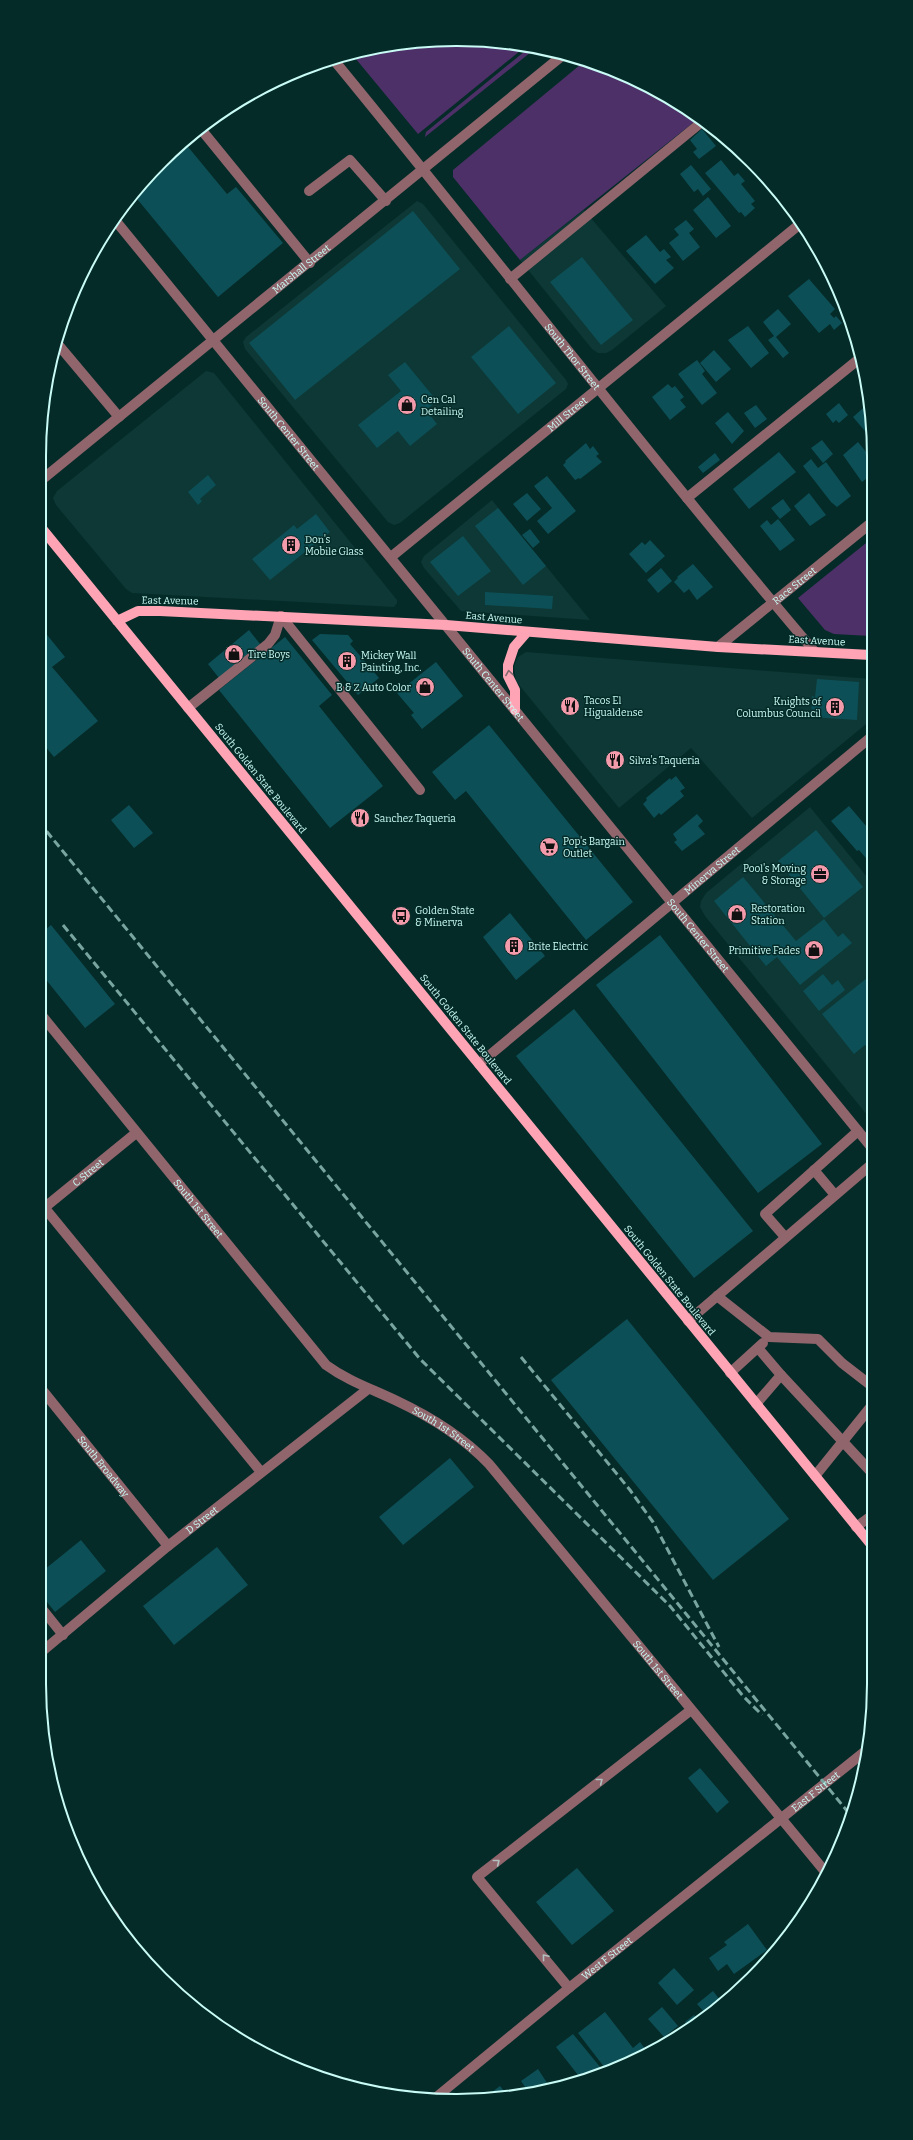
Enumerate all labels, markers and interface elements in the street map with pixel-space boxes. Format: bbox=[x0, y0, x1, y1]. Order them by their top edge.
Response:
street label: Marshall Street bbox=[270, 242, 333, 296]
street label: South Thor Street bbox=[542, 321, 603, 393]
shop icon: Cen Cal Detailing bbox=[396, 394, 418, 416]
place label: Cen Cal Detailing bbox=[421, 394, 464, 418]
street label: Mill Street bbox=[545, 394, 590, 434]
street label: South Center Street bbox=[255, 395, 322, 473]
building icon: Don's Mobile Glass bbox=[280, 534, 302, 556]
place label: Don's Mobile Glass bbox=[305, 534, 364, 558]
street label: Race Street bbox=[771, 565, 819, 607]
street label: East Avenue bbox=[141, 595, 199, 607]
street label: East Avenue bbox=[465, 610, 523, 626]
street label: East Avenue bbox=[788, 634, 846, 648]
shop icon: Tire Boys bbox=[223, 643, 245, 665]
street label: South Center Street bbox=[459, 646, 527, 724]
place label: Tire Boys bbox=[248, 649, 290, 661]
building icon: Mickey Wall Painting, Inc. bbox=[336, 650, 358, 672]
place label: Mickey Wall Painting, Inc. bbox=[361, 650, 421, 674]
one-way arrow bbox=[505, 670, 514, 676]
shop icon: B & Z Auto Color bbox=[414, 676, 436, 698]
place label: B & Z Auto Color bbox=[336, 682, 412, 694]
restaurant icon: Tacos El Higualdense bbox=[559, 695, 581, 717]
place label: Tacos El Higualdense bbox=[584, 695, 643, 719]
place label: Knights of Columbus Council bbox=[736, 696, 823, 720]
building icon: Knights of Columbus Council bbox=[824, 696, 846, 718]
street label: South Golden State Boulevard bbox=[212, 721, 308, 836]
restaurant icon: Silva's Taqueria bbox=[604, 749, 626, 771]
place label: Silva's Taqueria bbox=[629, 755, 700, 767]
restaurant icon: Sanchez Taqueria bbox=[349, 807, 371, 829]
place label: Sanchez Taqueria bbox=[374, 813, 456, 825]
supermarket icon: Pop's Bargain Outlet bbox=[538, 836, 560, 858]
place label: Pop's Bargain Outlet bbox=[563, 836, 626, 860]
street label: Minerva Street bbox=[682, 844, 743, 897]
place label: Pool's Moving & Storage bbox=[743, 863, 806, 887]
office icon: Pool's Moving & Storage bbox=[809, 863, 831, 885]
street label: South Center Street bbox=[664, 897, 731, 975]
shop icon: Restoration Station bbox=[726, 903, 748, 925]
place label: Restoration Station bbox=[751, 903, 806, 927]
bus stop icon: Golden State & Minerva bbox=[390, 905, 412, 927]
place label: Golden State & Minerva bbox=[415, 905, 475, 929]
building icon: Brite Electric bbox=[503, 935, 525, 957]
shop icon: Primitive Fades bbox=[803, 939, 825, 961]
place label: Brite Electric bbox=[528, 941, 588, 953]
place label: Primitive Fades bbox=[728, 945, 800, 957]
street label: South Golden State Boulevard bbox=[417, 972, 513, 1087]
street label: C Street bbox=[70, 1156, 107, 1189]
street label: South 1st Street bbox=[170, 1177, 226, 1241]
street label: South Golden State Boulevard bbox=[621, 1223, 717, 1338]
street label: South 1st Street bbox=[410, 1405, 477, 1455]
street label: South Broadway bbox=[75, 1434, 132, 1500]
street label: D Street bbox=[184, 1504, 221, 1537]
street label: South 1st Street bbox=[630, 1638, 685, 1702]
street label: East F Street bbox=[790, 1769, 842, 1815]
one-way arrow bbox=[595, 1779, 602, 1786]
one-way arrow bbox=[493, 1859, 500, 1866]
street label: West F Street bbox=[580, 1935, 635, 1983]
one-way arrow bbox=[542, 1955, 549, 1962]

